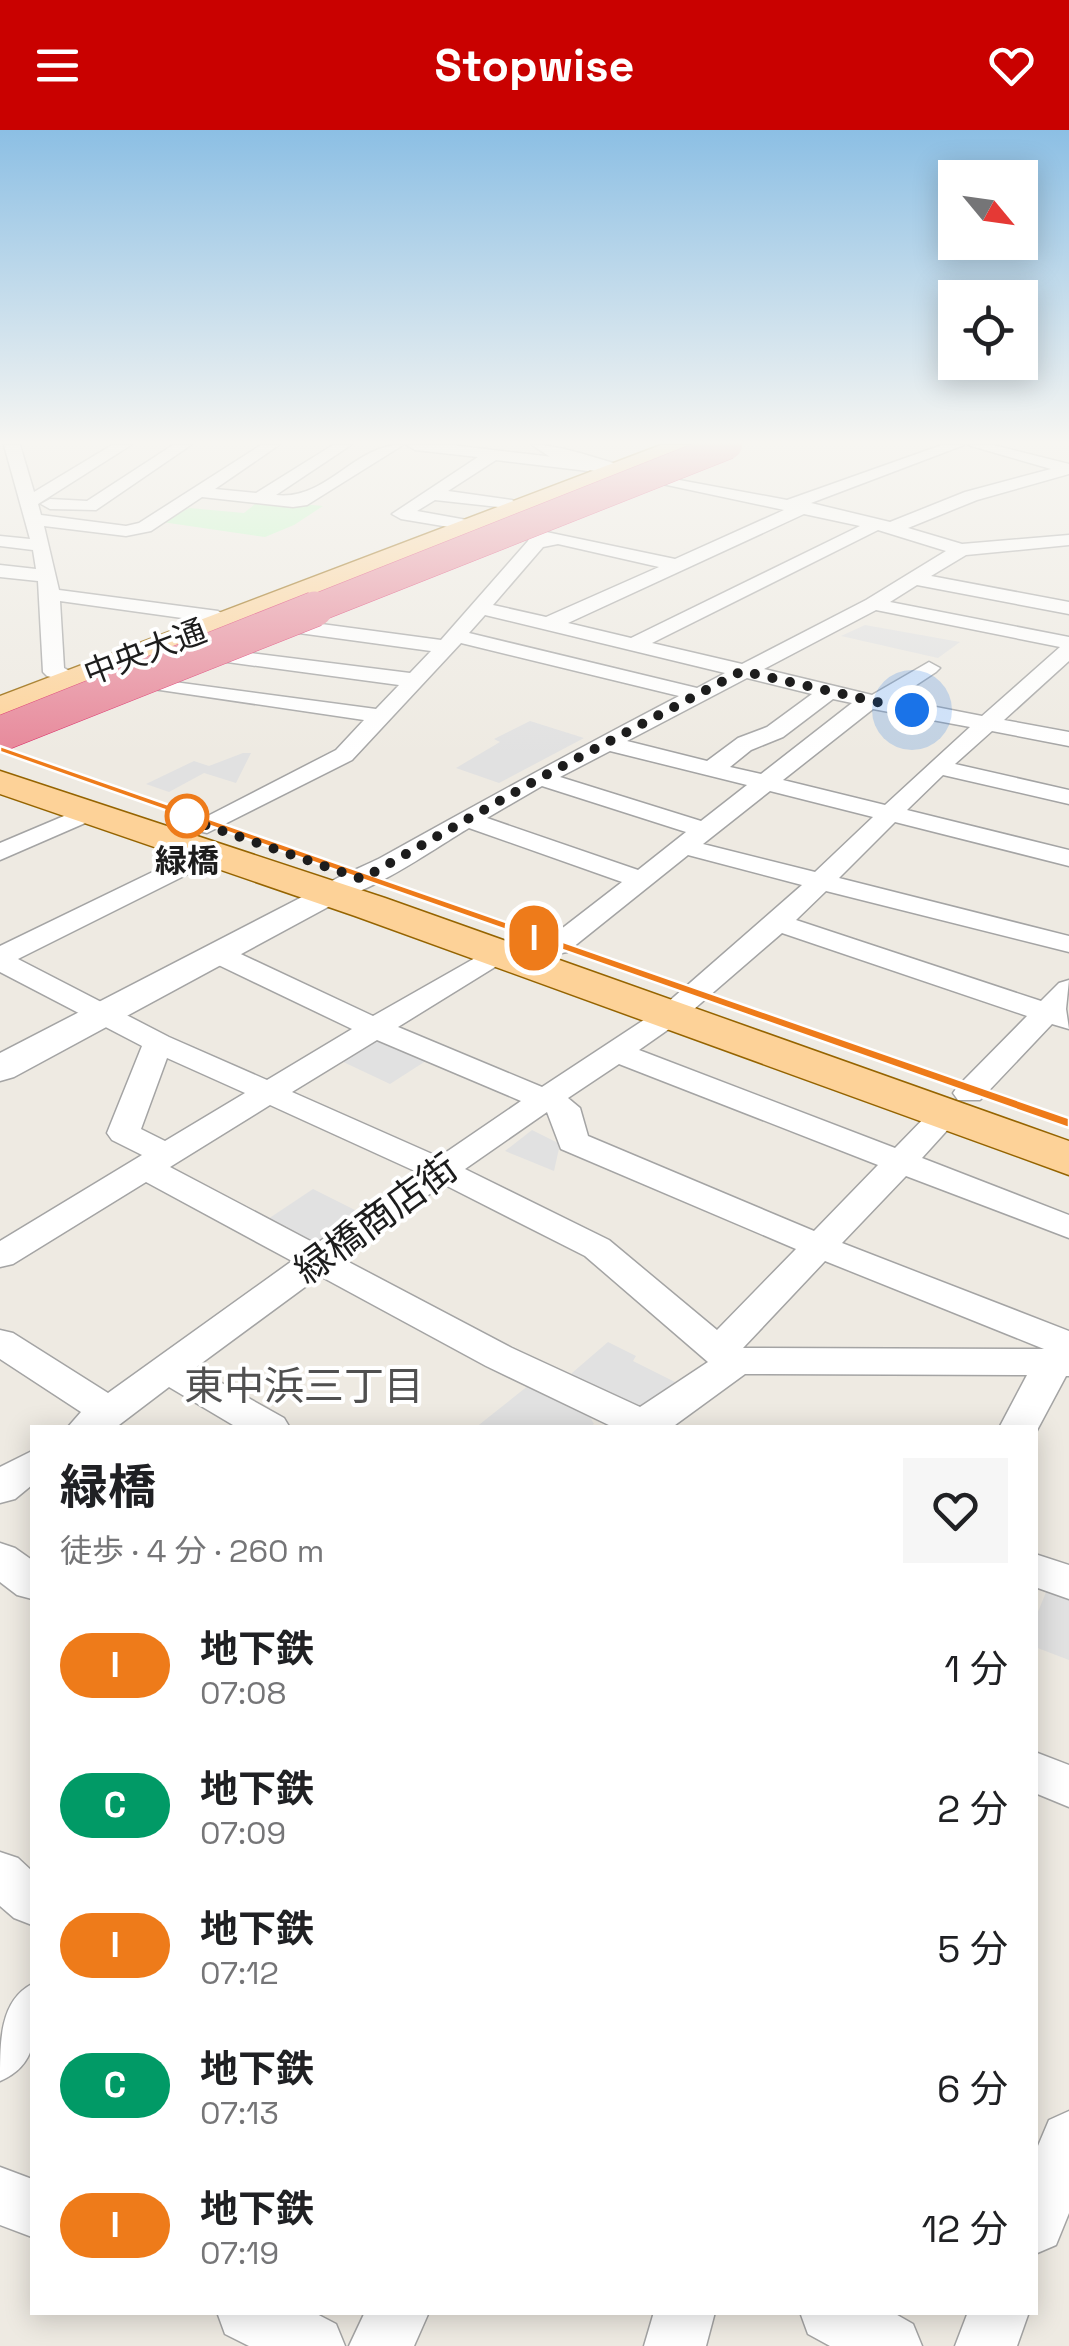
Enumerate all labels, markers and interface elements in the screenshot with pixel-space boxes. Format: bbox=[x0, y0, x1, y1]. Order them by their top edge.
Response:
text: Stopwise bbox=[435, 37, 634, 94]
icon: menu bbox=[30, 38, 85, 93]
icon: heart bbox=[984, 38, 1039, 93]
north arrow bbox=[938, 160, 1038, 260]
map controls bbox=[938, 160, 1038, 380]
button: locate bbox=[938, 280, 1038, 380]
street label: 中央大通 bbox=[78, 610, 212, 694]
your location bbox=[887, 685, 937, 735]
marker: 緑橋 bbox=[166, 795, 208, 837]
place label: 緑橋 bbox=[155, 841, 219, 881]
line badge: I bbox=[502, 906, 566, 970]
text: I bbox=[529, 916, 539, 960]
street label: 緑橋商店街 bbox=[285, 1144, 467, 1294]
district label: 東中浜三丁目 bbox=[184, 1361, 424, 1412]
text: 緑橋 bbox=[60, 1457, 156, 1518]
button: heart bbox=[903, 1458, 1008, 1563]
text: 徒歩 · 4 分 · 260 m bbox=[60, 1531, 324, 1571]
text: 地下鉄 bbox=[200, 1625, 314, 1673]
text: I bbox=[110, 1643, 120, 1687]
text: 1 分 bbox=[944, 1645, 1008, 1693]
text: 07:08 bbox=[200, 1673, 287, 1713]
text: 地下鉄 bbox=[200, 1765, 314, 1813]
text: C bbox=[104, 1783, 126, 1827]
text: 2 分 bbox=[937, 1785, 1008, 1833]
text: 07:09 bbox=[200, 1813, 286, 1853]
text: 地下鉄 bbox=[200, 1905, 314, 1953]
text: I bbox=[110, 1923, 120, 1967]
text: 5 分 bbox=[937, 1925, 1008, 1973]
text: 07:12 bbox=[200, 1953, 279, 1993]
text: 地下鉄 bbox=[200, 2045, 314, 2093]
text: C bbox=[104, 2063, 126, 2107]
text: 6 分 bbox=[937, 2065, 1008, 2113]
text: 07:13 bbox=[200, 2093, 279, 2133]
text: 地下鉄 bbox=[200, 2185, 314, 2233]
text: I bbox=[110, 2203, 120, 2247]
text: 12 分 bbox=[921, 2205, 1008, 2253]
text: 07:19 bbox=[200, 2233, 279, 2273]

